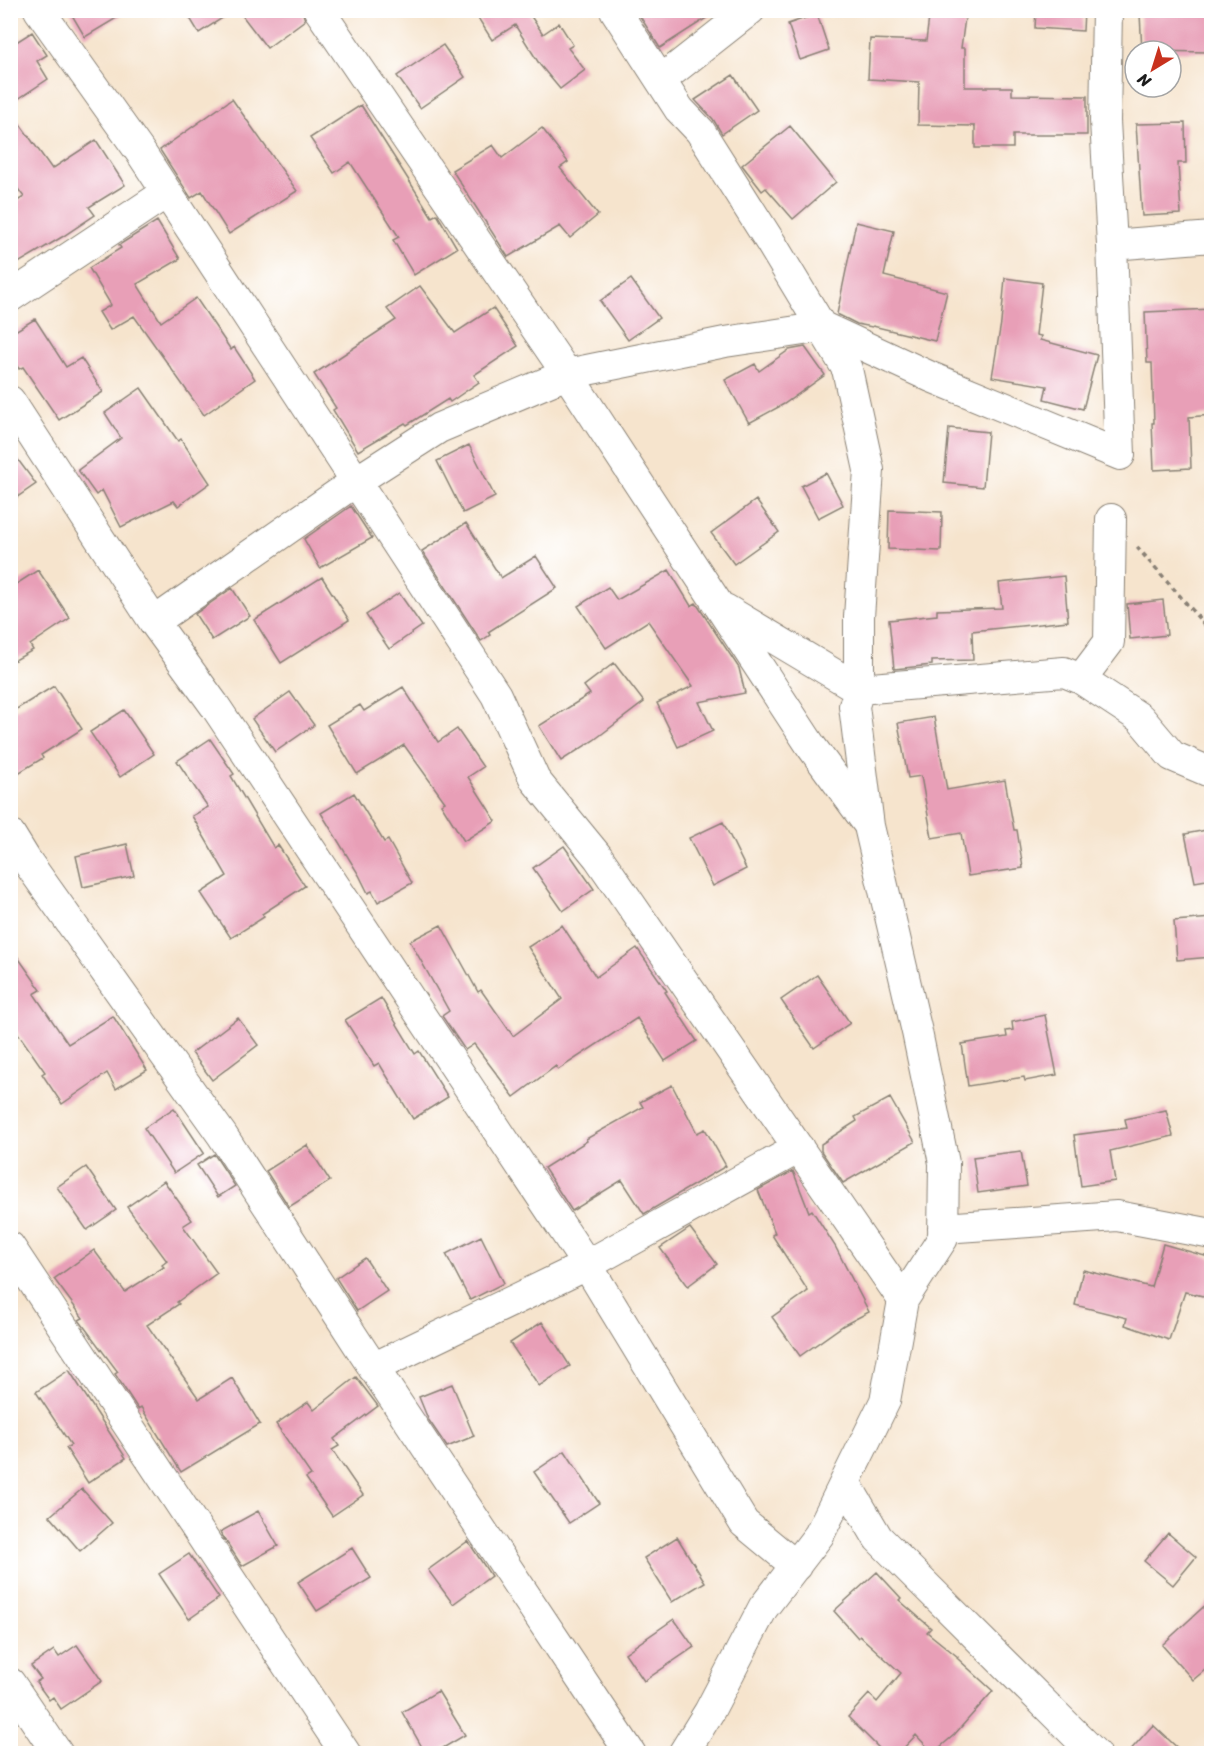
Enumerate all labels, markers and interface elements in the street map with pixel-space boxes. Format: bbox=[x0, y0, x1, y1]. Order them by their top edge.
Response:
north arrow bbox=[1123, 39, 1183, 99]
text: N bbox=[1130, 65, 1158, 96]

